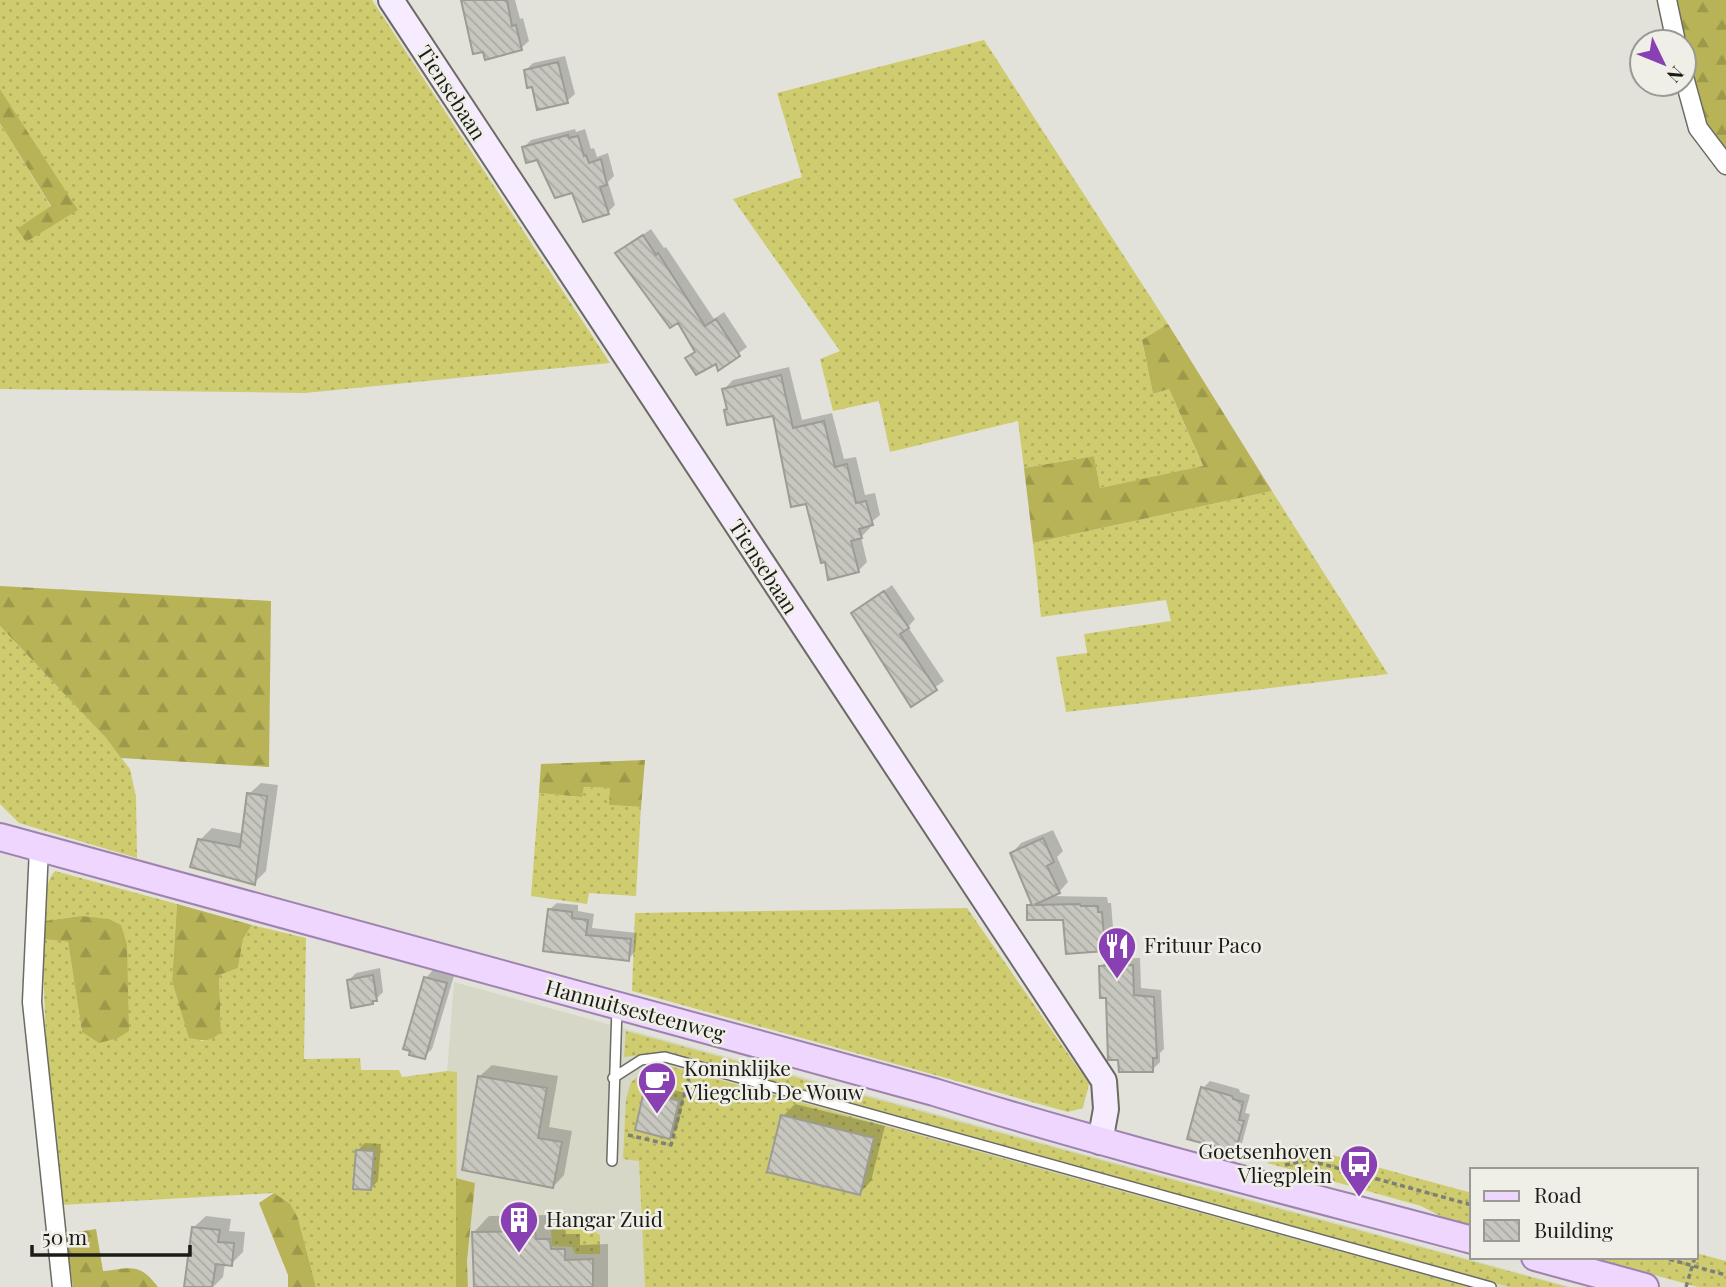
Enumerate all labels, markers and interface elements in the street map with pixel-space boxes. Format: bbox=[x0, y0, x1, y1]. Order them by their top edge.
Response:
north arrow bbox=[1628, 28, 1698, 98]
street label: Tiensebaan bbox=[412, 39, 494, 145]
text: N bbox=[1662, 61, 1690, 89]
street label: Tiensebaan bbox=[724, 513, 806, 619]
restaurant icon: Frituur Paco bbox=[1096, 925, 1138, 980]
place label: Frituur Paco bbox=[1144, 930, 1262, 958]
street label: Hannuitsesteenweg bbox=[542, 972, 729, 1047]
place label: Koninklijke Vliegclub De Wouw bbox=[683, 1053, 865, 1105]
cafe icon: Koninklijke Vliegclub De Wouw bbox=[636, 1060, 678, 1115]
place label: Goetsenhoven Vliegplein bbox=[1198, 1136, 1332, 1188]
bus stop icon: Goetsenhoven Vliegplein bbox=[1338, 1143, 1380, 1198]
legend bbox=[1470, 1168, 1698, 1259]
text: Road bbox=[1534, 1180, 1582, 1208]
building icon: Hangar Zuid bbox=[498, 1199, 540, 1254]
place label: Hangar Zuid bbox=[546, 1204, 663, 1232]
scale bar bbox=[32, 1214, 189, 1258]
text: Building bbox=[1534, 1215, 1613, 1243]
text: 50 m bbox=[42, 1222, 88, 1250]

